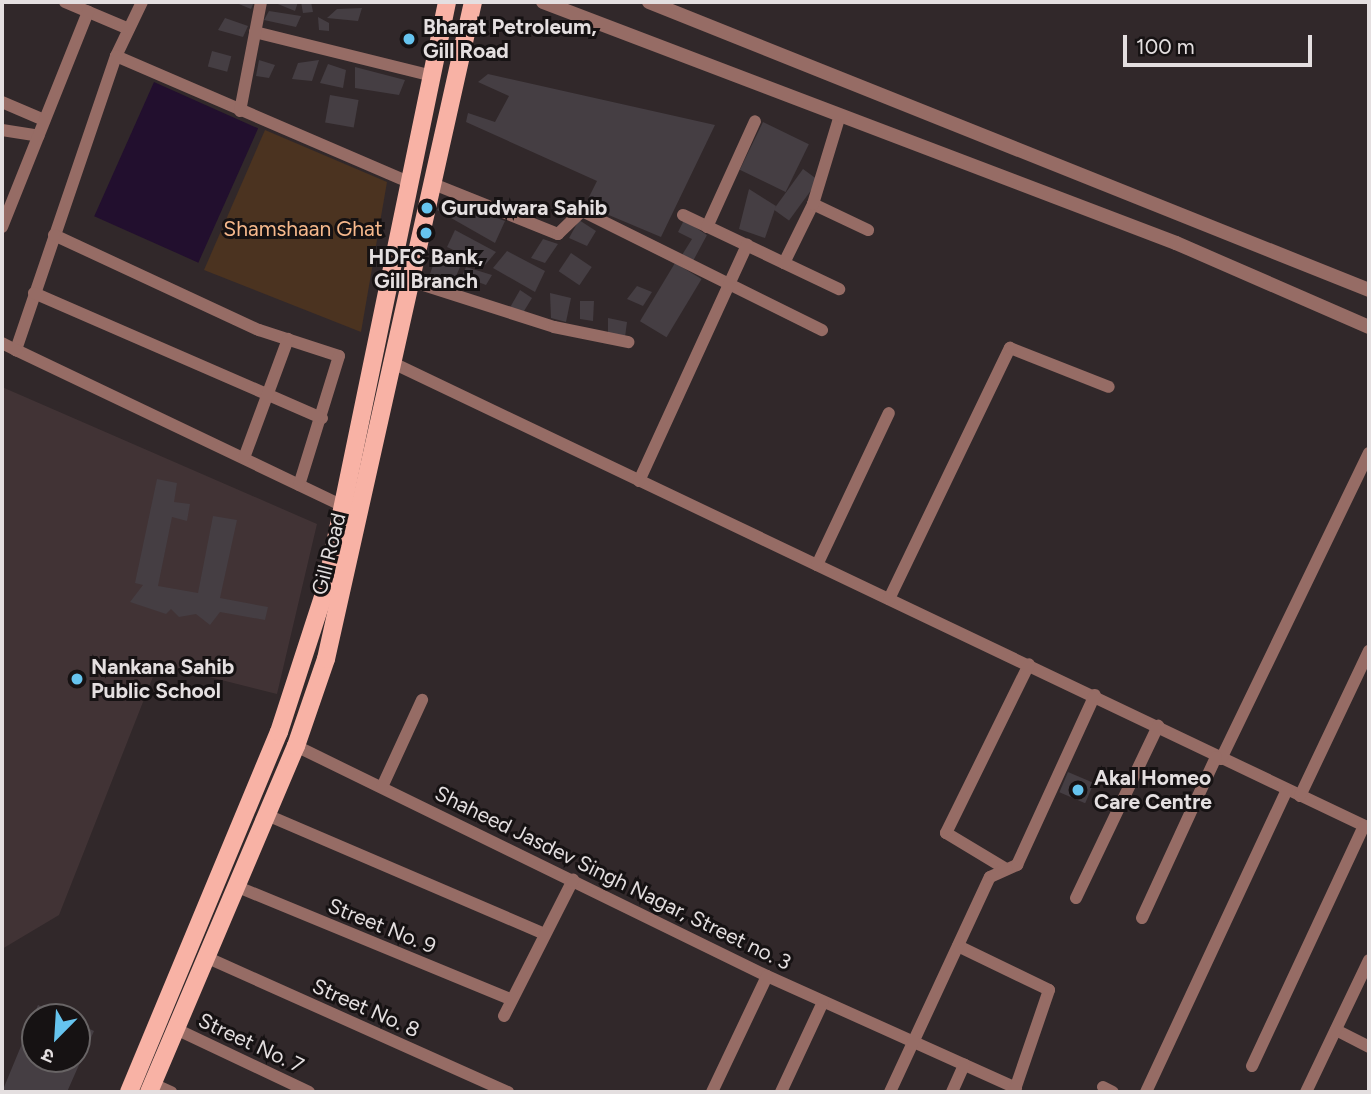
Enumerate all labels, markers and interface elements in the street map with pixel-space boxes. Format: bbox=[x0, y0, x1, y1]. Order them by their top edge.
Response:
place label: Bharat Petroleum, Gill Road bbox=[423, 14, 597, 64]
scale bar bbox=[1126, 21, 1315, 65]
marker: Bharat Petroleum, Gill Road bbox=[401, 31, 417, 47]
text: 100 m bbox=[1136, 34, 1195, 59]
place label: Gurudwara Sahib bbox=[441, 195, 607, 221]
marker: Gurudwara Sahib bbox=[419, 200, 435, 216]
park label: Shamshaan Ghat bbox=[223, 216, 383, 242]
marker: HDFC Bank, Gill Branch bbox=[418, 225, 434, 241]
place label: HDFC Bank, Gill Branch bbox=[369, 244, 483, 294]
street label: Gill Road bbox=[307, 510, 351, 598]
place label: Nankana Sahib Public School bbox=[91, 654, 234, 704]
marker: Nankana Sahib Public School bbox=[69, 671, 85, 687]
place label: Akal Homeo Care Centre bbox=[1094, 765, 1212, 815]
marker: Akal Homeo Care Centre bbox=[1068, 780, 1088, 800]
street label: Shaheed Jasdev Singh Nagar, Street no. 3 bbox=[431, 781, 795, 975]
street label: Street No. 9 bbox=[324, 893, 440, 959]
street label: Street No. 8 bbox=[308, 973, 424, 1043]
north arrow bbox=[21, 1003, 91, 1073]
street label: Street No. 7 bbox=[194, 1008, 308, 1078]
text: उ bbox=[38, 1043, 58, 1069]

